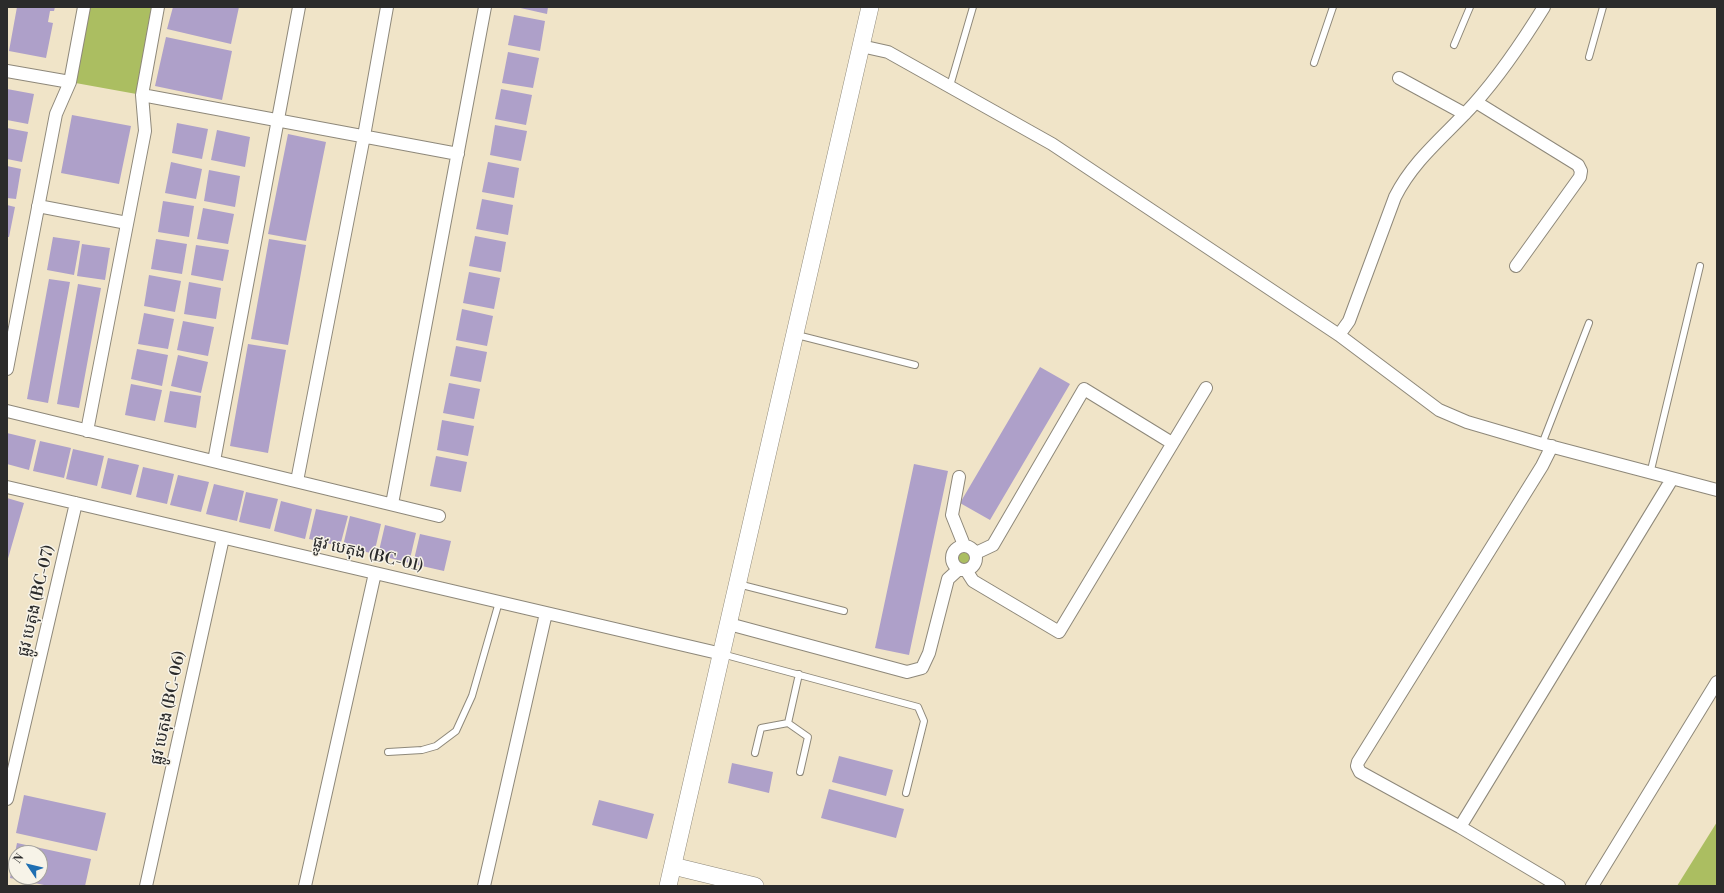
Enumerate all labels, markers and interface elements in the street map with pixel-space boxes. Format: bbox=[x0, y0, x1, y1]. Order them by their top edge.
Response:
street label: ផ្លូវ បេតុង (BC-01) bbox=[311, 533, 425, 577]
street label: ផ្លូវ បេតុង (BC-07) bbox=[15, 543, 59, 659]
street label: ផ្លូវ បេតុង (BC-06) bbox=[148, 649, 190, 767]
north arrow bbox=[8, 845, 48, 885]
text: N bbox=[11, 851, 27, 866]

